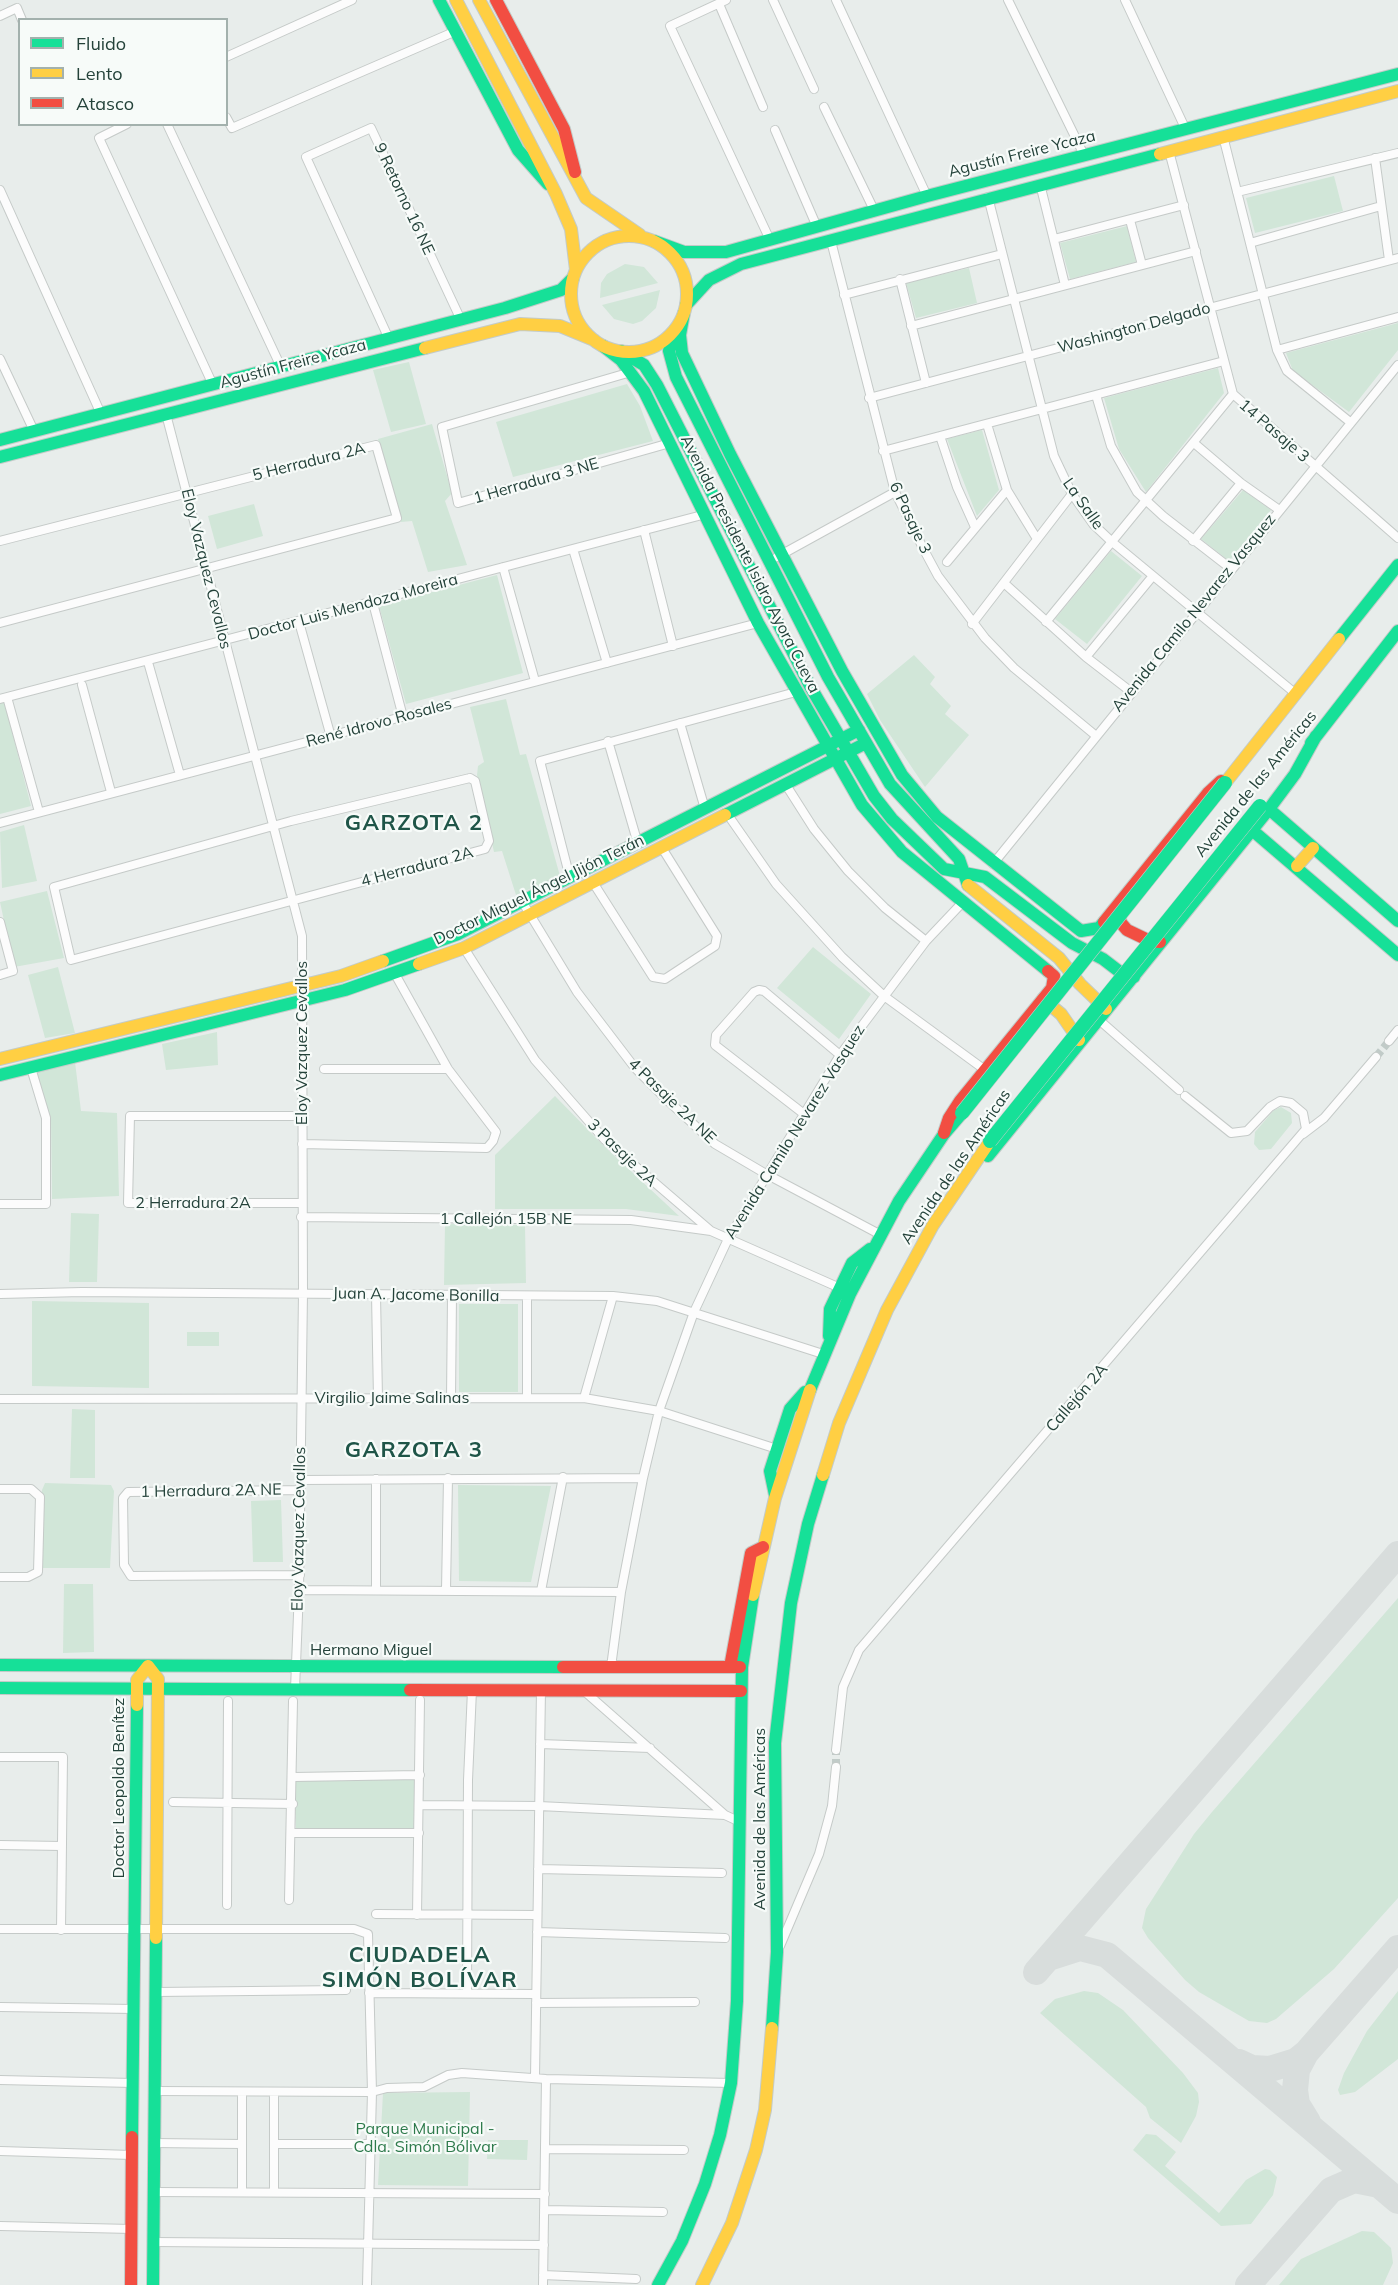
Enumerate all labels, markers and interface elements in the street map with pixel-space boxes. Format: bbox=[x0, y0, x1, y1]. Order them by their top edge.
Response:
legend bbox=[18, 18, 228, 126]
text: Fluido bbox=[76, 32, 126, 55]
text: Lento bbox=[76, 62, 123, 85]
text: Atasco bbox=[76, 92, 134, 115]
street label: Agustín Freire Ycaza bbox=[947, 126, 1097, 182]
street label: 9 Retorno 16 NE bbox=[370, 140, 438, 258]
street label: Washington Delgado bbox=[1056, 298, 1212, 358]
street label: Agustín Freire Ycaza bbox=[218, 335, 368, 393]
street label: 14 Pasaje 3 bbox=[1235, 395, 1313, 467]
street label: Avenida Presidente Isidro Ayora Cueva bbox=[676, 432, 824, 696]
street label: 5 Herradura 2A bbox=[251, 439, 367, 485]
street label: 1 Herradura 3 NE bbox=[471, 454, 601, 508]
street label: La Salle bbox=[1058, 475, 1108, 533]
street label: 6 Pasaje 3 bbox=[885, 479, 935, 557]
street label: Eloy Vazquez Cevallos bbox=[177, 487, 235, 651]
street label: Avenida Camilo Nevarez Vasquez bbox=[1108, 510, 1280, 716]
street label: Doctor Luis Mendoza Moreira bbox=[246, 570, 460, 644]
street label: René Idrovo Rosales bbox=[304, 694, 454, 752]
street label: Avenida de las Américas bbox=[1191, 707, 1321, 861]
district label: GARZOTA 2 bbox=[345, 810, 483, 836]
street label: Doctor Miguel Ángel Jijón Terán bbox=[431, 831, 647, 949]
street label: 4 Herradura 2A bbox=[359, 843, 475, 891]
street label: Eloy Vazquez Cevallos bbox=[292, 961, 312, 1125]
street label: Avenida Camilo Nevarez Vasquez bbox=[721, 1021, 869, 1243]
street label: 4 Pasaje 2A NE bbox=[624, 1054, 720, 1148]
street label: Avenida de las Américas bbox=[897, 1086, 1015, 1248]
street label: 3 Pasaje 2A bbox=[583, 1115, 661, 1191]
street label: 2 Herradura 2A bbox=[135, 1193, 251, 1213]
street label: 1 Callejón 15B NE bbox=[440, 1209, 572, 1229]
street label: Juan A. Jacome Bonilla bbox=[333, 1284, 499, 1306]
street label: Callejón 2A bbox=[1042, 1360, 1112, 1436]
street label: Virgilio Jaime Salinas bbox=[315, 1388, 469, 1408]
district label: GARZOTA 3 bbox=[345, 1437, 483, 1463]
street label: Eloy Vazquez Cevallos bbox=[288, 1447, 310, 1611]
street label: 1 Herradura 2A NE bbox=[140, 1480, 282, 1502]
street label: Hermano Miguel bbox=[310, 1640, 432, 1660]
street label: Doctor Leopoldo Benítez bbox=[109, 1698, 129, 1878]
street label: Avenida de las Américas bbox=[750, 1728, 770, 1910]
district label: CIUDADELA SIMÓN BOLÍVAR bbox=[322, 1942, 518, 1994]
park label: Parque Municipal - Cdla. Simón Bólivar bbox=[353, 2119, 497, 2157]

